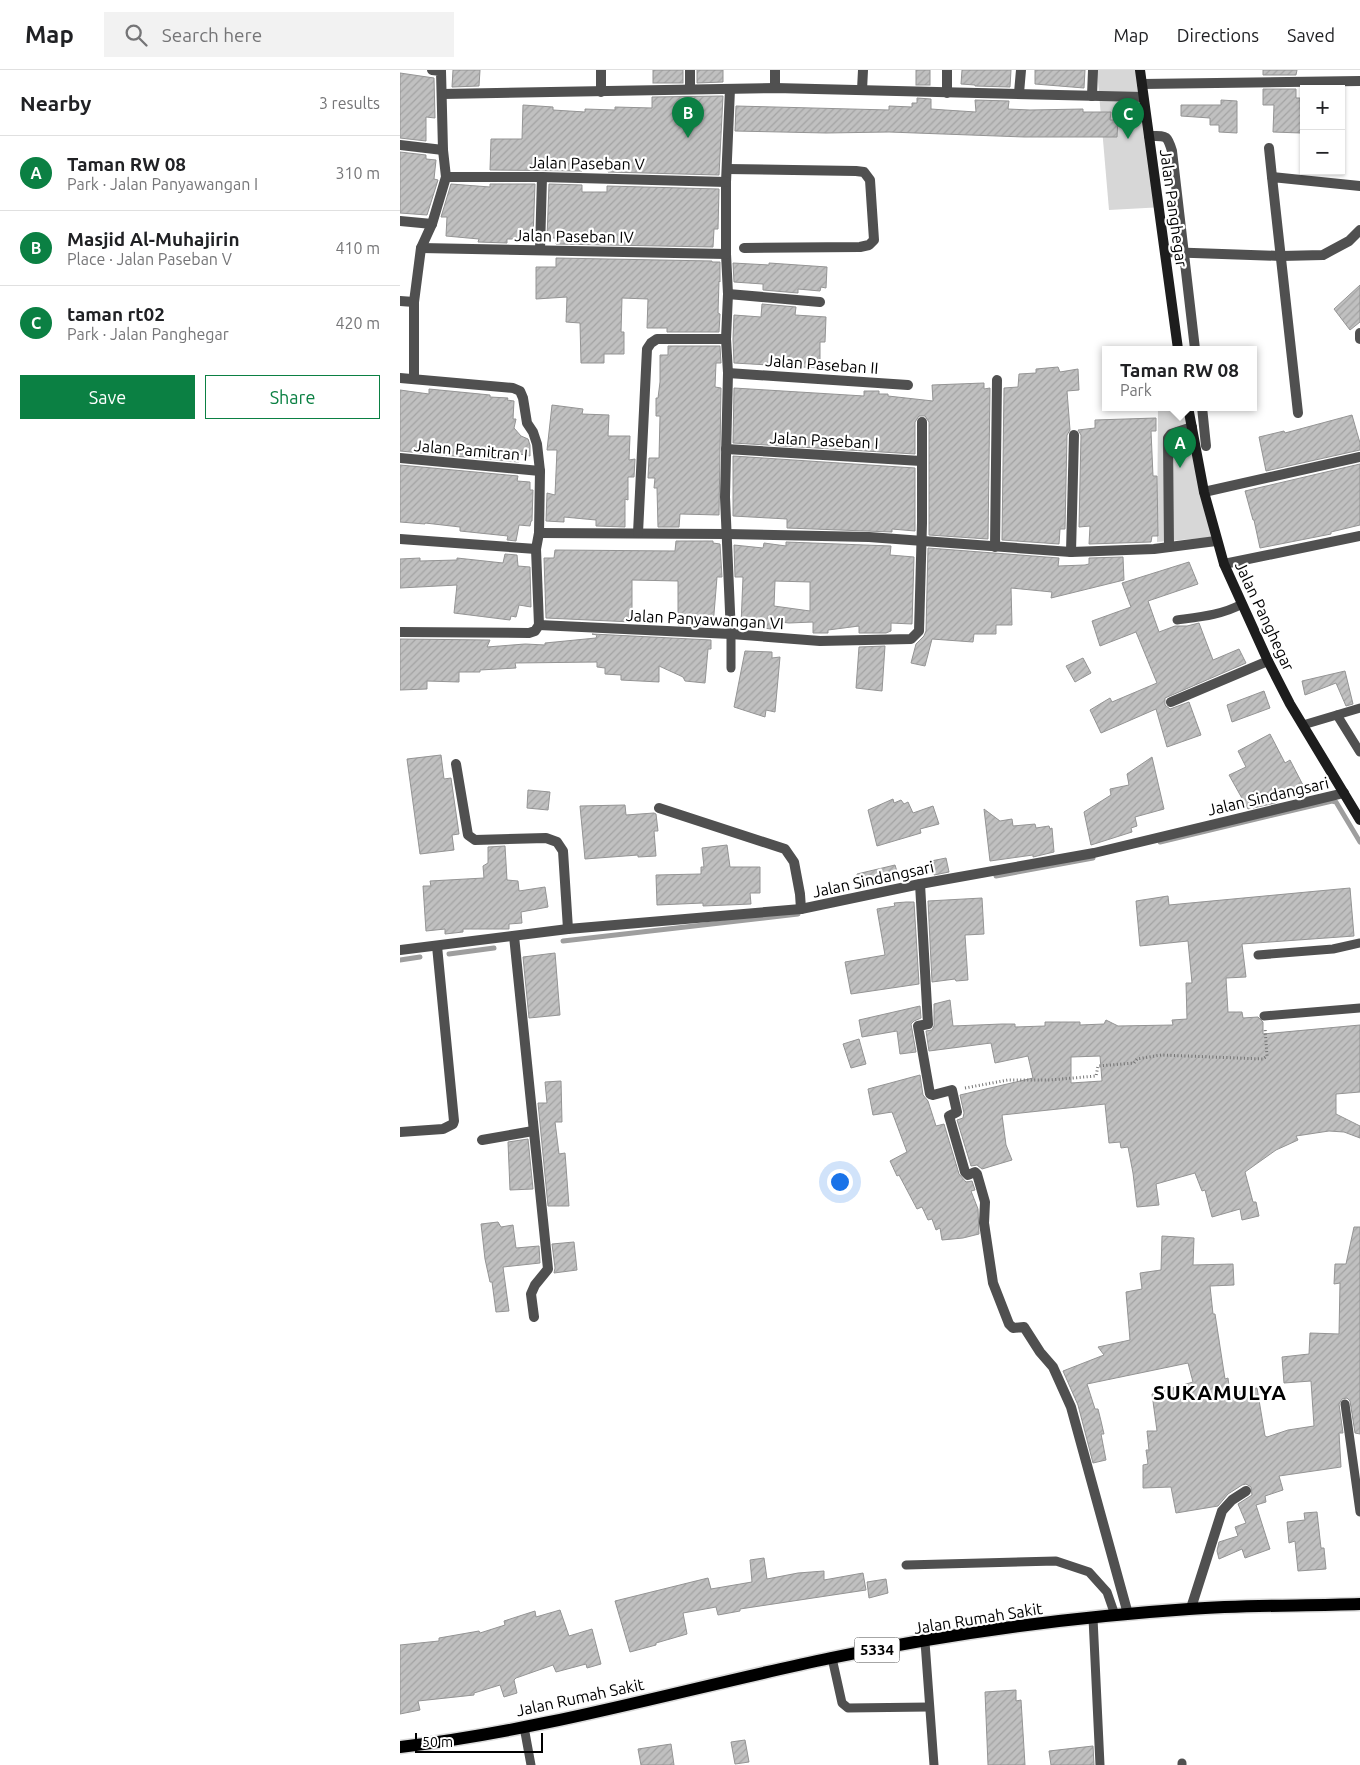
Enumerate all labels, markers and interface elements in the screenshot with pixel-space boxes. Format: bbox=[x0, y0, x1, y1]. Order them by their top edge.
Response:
search box bbox=[104, 12, 454, 57]
text: Map bbox=[25, 21, 74, 48]
icon: search bbox=[122, 21, 150, 49]
text: Search here bbox=[162, 24, 262, 46]
text: Map bbox=[1113, 25, 1149, 45]
text: Directions bbox=[1177, 25, 1259, 45]
text: Saved bbox=[1287, 25, 1335, 45]
map controls bbox=[1300, 85, 1345, 175]
button: + bbox=[1300, 85, 1345, 130]
text: Nearby bbox=[20, 91, 91, 115]
text: 3 results bbox=[319, 94, 380, 112]
pin: B bbox=[672, 97, 704, 138]
pin: C bbox=[1112, 98, 1144, 139]
button: − bbox=[1300, 130, 1345, 175]
street label: Jalan Panghegar bbox=[1157, 148, 1191, 268]
text: Taman RW 08 bbox=[67, 153, 186, 175]
street label: Jalan Paseban V bbox=[529, 153, 645, 173]
text: A bbox=[30, 164, 42, 182]
text: 310 m bbox=[335, 164, 380, 182]
text: Park · Jalan Panyawangan I bbox=[67, 175, 258, 193]
street label: Jalan Paseban IV bbox=[514, 226, 634, 246]
text: Masjid Al-Muhajirin bbox=[67, 228, 240, 250]
text: B bbox=[31, 239, 41, 257]
text: 410 m bbox=[335, 239, 380, 257]
text: Place · Jalan Paseban V bbox=[67, 250, 232, 268]
text: taman rt02 bbox=[67, 303, 165, 325]
text: C bbox=[31, 314, 41, 332]
text: 420 m bbox=[335, 314, 380, 332]
text: Park · Jalan Panghegar bbox=[67, 325, 229, 343]
popup bbox=[1102, 346, 1257, 411]
street label: Jalan Paseban II bbox=[765, 351, 879, 377]
text: Taman RW 08 bbox=[1120, 359, 1239, 381]
button: Save bbox=[20, 375, 195, 419]
button: Share bbox=[205, 375, 380, 419]
text: Park bbox=[1120, 381, 1152, 399]
pin: A bbox=[1164, 427, 1196, 468]
street label: Jalan Paseban I bbox=[769, 428, 879, 452]
street label: Jalan Pamitran I bbox=[413, 436, 529, 464]
street label: Jalan Panghegar bbox=[1232, 558, 1298, 674]
street label: Jalan Panyawangan VI bbox=[626, 606, 784, 632]
street label: Jalan Sindangsari bbox=[1206, 773, 1330, 819]
street label: Jalan Sindangsari bbox=[811, 857, 935, 901]
your location bbox=[827, 1169, 853, 1195]
district label: SUKAMULYA bbox=[1153, 1380, 1287, 1404]
street label: Jalan Rumah Sakit bbox=[912, 1599, 1044, 1637]
road number: 5334 bbox=[854, 1638, 900, 1662]
street label: Jalan Rumah Sakit bbox=[514, 1675, 646, 1719]
scale bar bbox=[415, 1730, 542, 1753]
text: 50 m bbox=[422, 1734, 453, 1750]

